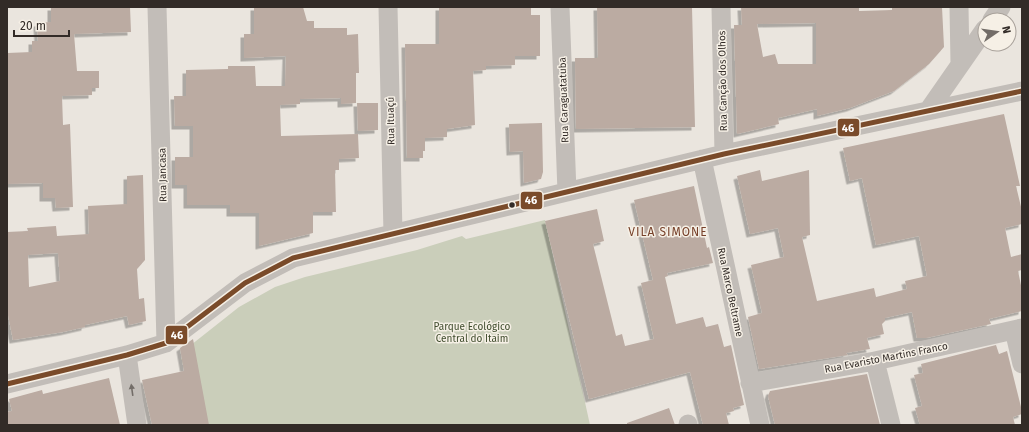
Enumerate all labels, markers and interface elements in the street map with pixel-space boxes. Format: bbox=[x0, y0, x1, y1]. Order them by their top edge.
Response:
scale bar bbox=[14, 12, 69, 38]
north arrow bbox=[977, 12, 1017, 52]
text: 20 m bbox=[20, 19, 46, 33]
text: N bbox=[999, 25, 1013, 35]
street label: Rua Canção dos Olhos bbox=[716, 30, 730, 131]
street label: Rua Caraguatatuba bbox=[557, 57, 571, 143]
street label: Rua Ituaçú bbox=[384, 97, 397, 145]
line badge: 46 bbox=[837, 118, 860, 137]
text: 46 bbox=[842, 122, 854, 135]
street label: Rua Jancasa bbox=[157, 148, 169, 202]
line badge: 46 bbox=[520, 191, 543, 210]
text: 46 bbox=[525, 194, 537, 207]
unlabelled marker bbox=[507, 200, 517, 210]
district label: VILA SIMONE bbox=[628, 225, 708, 239]
street label: Rua Marco Beltrame bbox=[715, 247, 745, 338]
park label: Parque Ecológico Central do Itaim bbox=[434, 321, 511, 345]
line badge: 46 bbox=[165, 325, 188, 345]
text: 46 bbox=[171, 329, 183, 342]
street label: Rua Evaristo Martins Franco bbox=[824, 340, 949, 376]
one-way arrow bbox=[129, 384, 135, 396]

